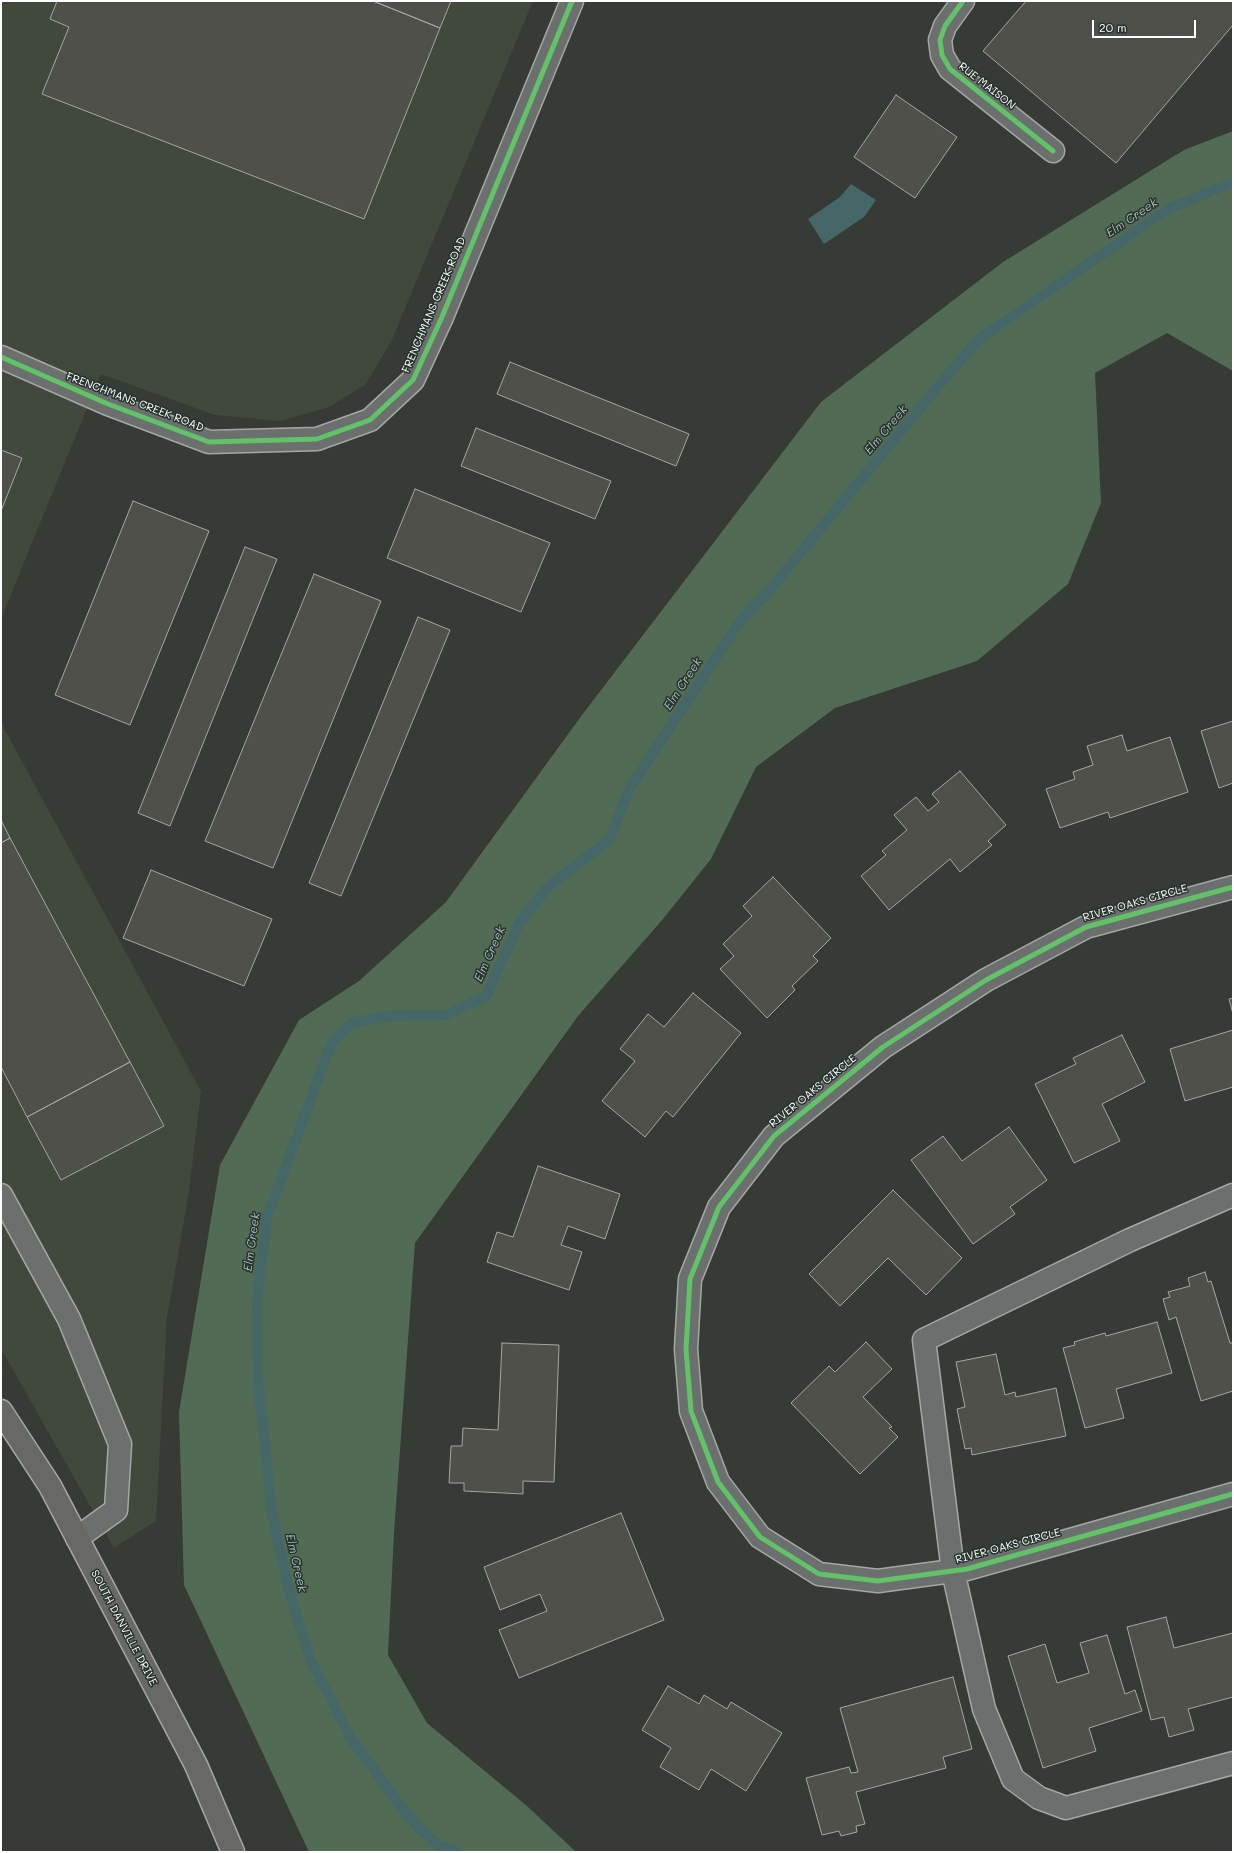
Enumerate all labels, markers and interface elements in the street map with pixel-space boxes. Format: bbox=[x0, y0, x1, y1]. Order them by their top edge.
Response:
scale bar bbox=[1094, 12, 1198, 38]
text: 20 m bbox=[1099, 19, 1127, 35]
street label: RUE MAISON bbox=[956, 60, 1018, 112]
water label: Elm Creek bbox=[1103, 196, 1161, 240]
street label: FRENCHMANS CREEK ROAD bbox=[399, 235, 469, 375]
street label: FRENCHMANS CREEK ROAD bbox=[64, 370, 206, 434]
water label: Elm Creek bbox=[861, 403, 911, 457]
water label: Elm Creek bbox=[661, 655, 705, 713]
street label: RIVER OAKS CIRCLE bbox=[1081, 882, 1189, 924]
water label: Elm Creek bbox=[471, 924, 509, 984]
street label: RIVER OAKS CIRCLE bbox=[767, 1052, 859, 1130]
water label: Elm Creek bbox=[241, 1212, 263, 1272]
street label: RIVER OAKS CIRCLE bbox=[954, 1526, 1062, 1566]
water label: Elm Creek bbox=[282, 1533, 310, 1593]
street label: SOUTH DANVILLE DRIVE bbox=[88, 1568, 160, 1688]

